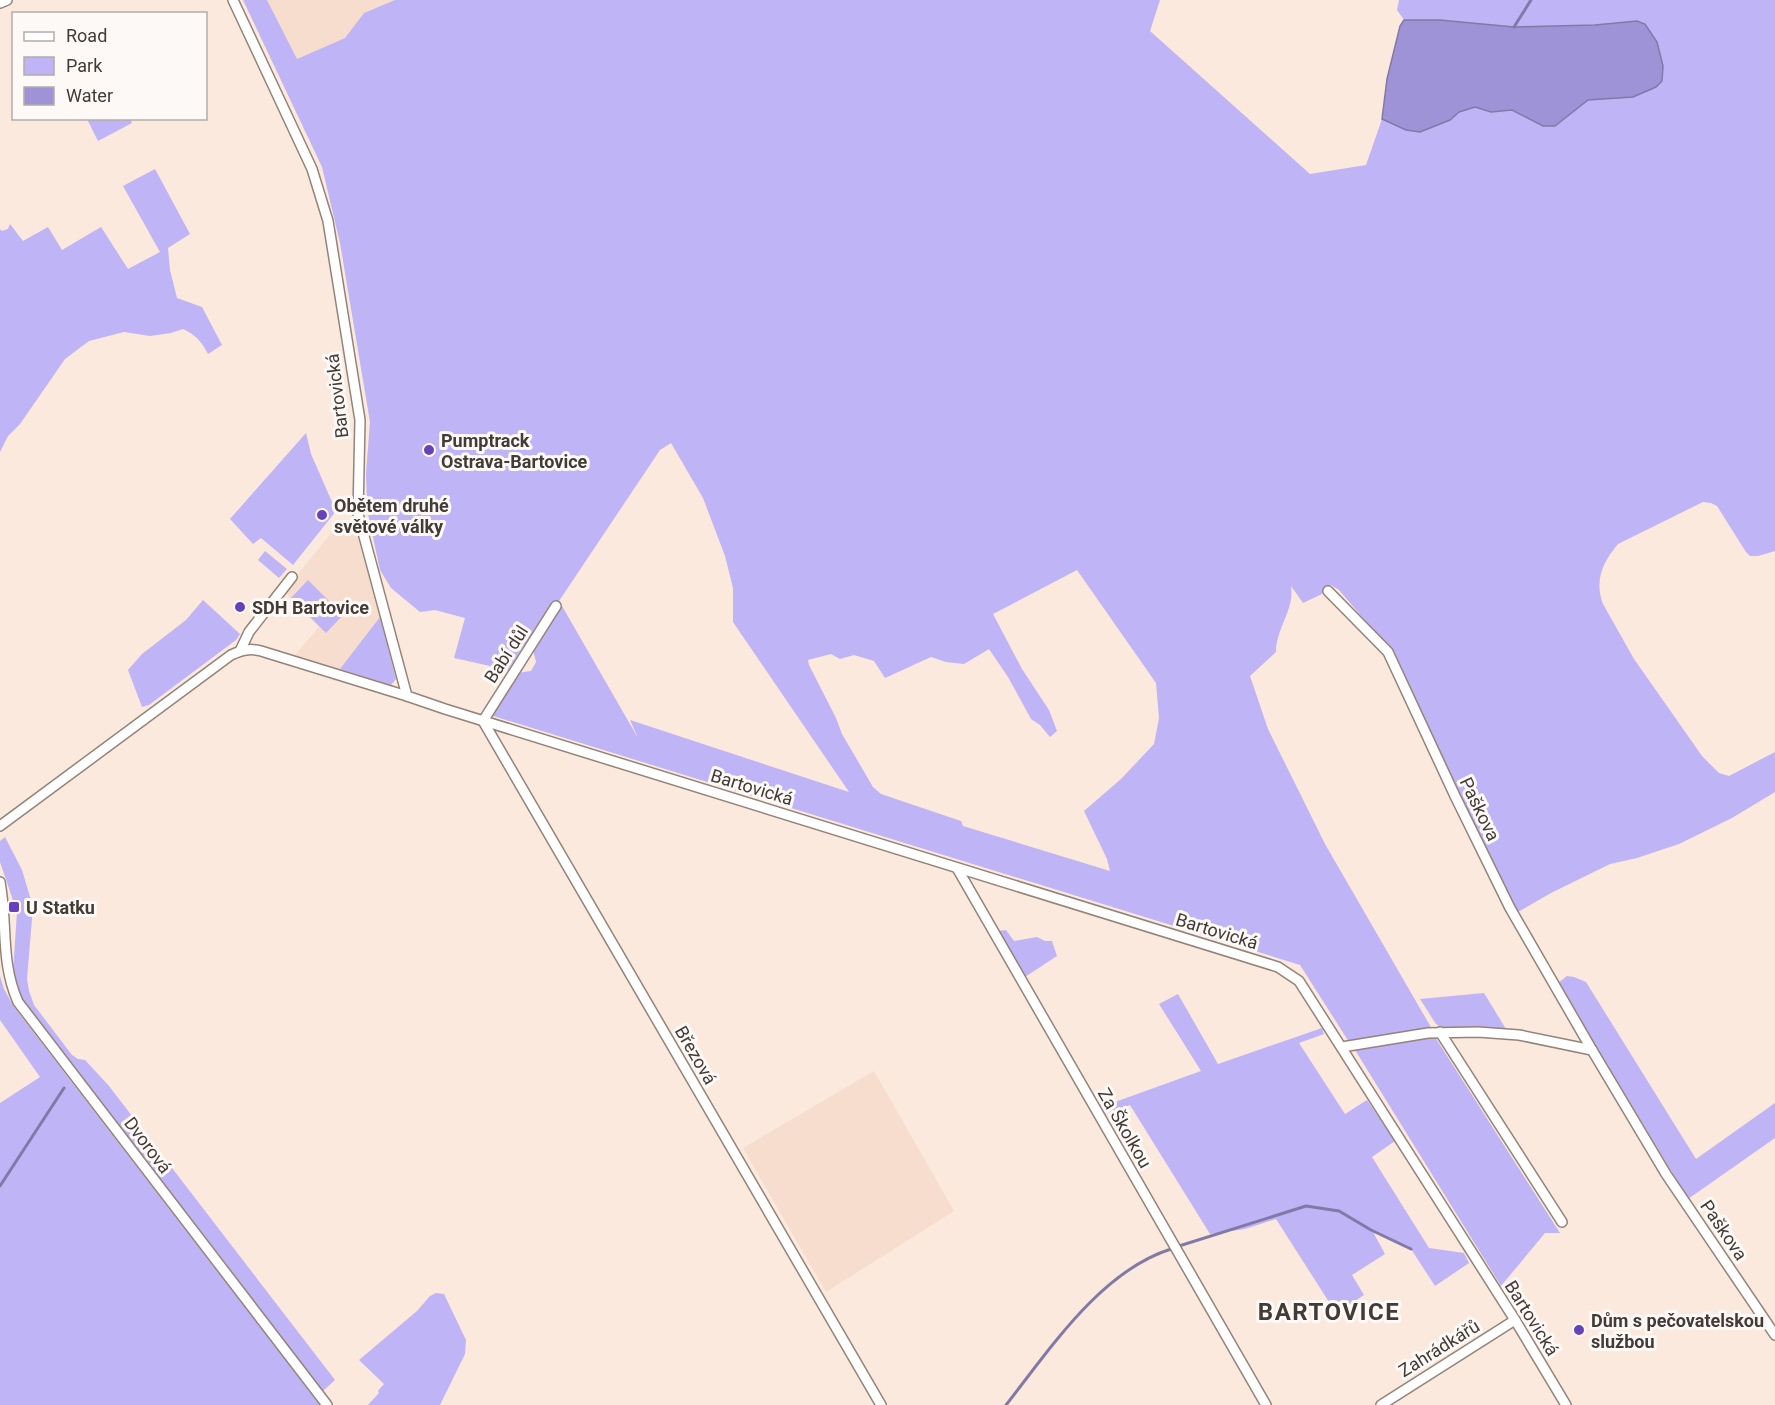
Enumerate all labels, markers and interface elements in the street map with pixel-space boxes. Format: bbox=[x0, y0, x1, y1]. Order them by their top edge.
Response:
legend bbox=[12, 12, 207, 120]
text: Road bbox=[66, 25, 107, 46]
text: Park bbox=[66, 55, 103, 76]
text: Water bbox=[66, 85, 113, 106]
street label: Bartovická bbox=[321, 353, 353, 439]
place label: Pumptrack Ostrava-Bartovice bbox=[441, 430, 588, 472]
marker: Pumptrack Ostrava-Bartovice bbox=[422, 443, 436, 457]
place label: Obětem druhé světové války bbox=[334, 495, 449, 537]
marker: Obětem druhé světové války bbox=[315, 508, 329, 522]
place label: SDH Bartovice bbox=[252, 597, 369, 618]
marker: SDH Bartovice bbox=[233, 600, 247, 614]
street label: Babí důl bbox=[480, 621, 532, 687]
street label: Bartovická bbox=[708, 765, 796, 809]
street label: Paškova bbox=[1456, 774, 1504, 844]
place label: U Statku bbox=[26, 897, 95, 918]
marker: U Statku bbox=[7, 900, 21, 914]
street label: Bartovická bbox=[1173, 909, 1261, 953]
street label: Březová bbox=[671, 1022, 721, 1088]
street label: Za Školkou bbox=[1094, 1084, 1156, 1172]
street label: Dvorová bbox=[120, 1113, 176, 1177]
street label: Paškova bbox=[1696, 1196, 1752, 1264]
street label: Bartovická bbox=[1501, 1276, 1563, 1360]
district label: BARTOVICE bbox=[1258, 1298, 1400, 1326]
place label: Dům s pečovatelskou službou bbox=[1591, 1310, 1764, 1352]
street label: Zahrádkářů bbox=[1395, 1315, 1483, 1381]
marker: Dům s pečovatelskou službou bbox=[1572, 1323, 1586, 1337]

